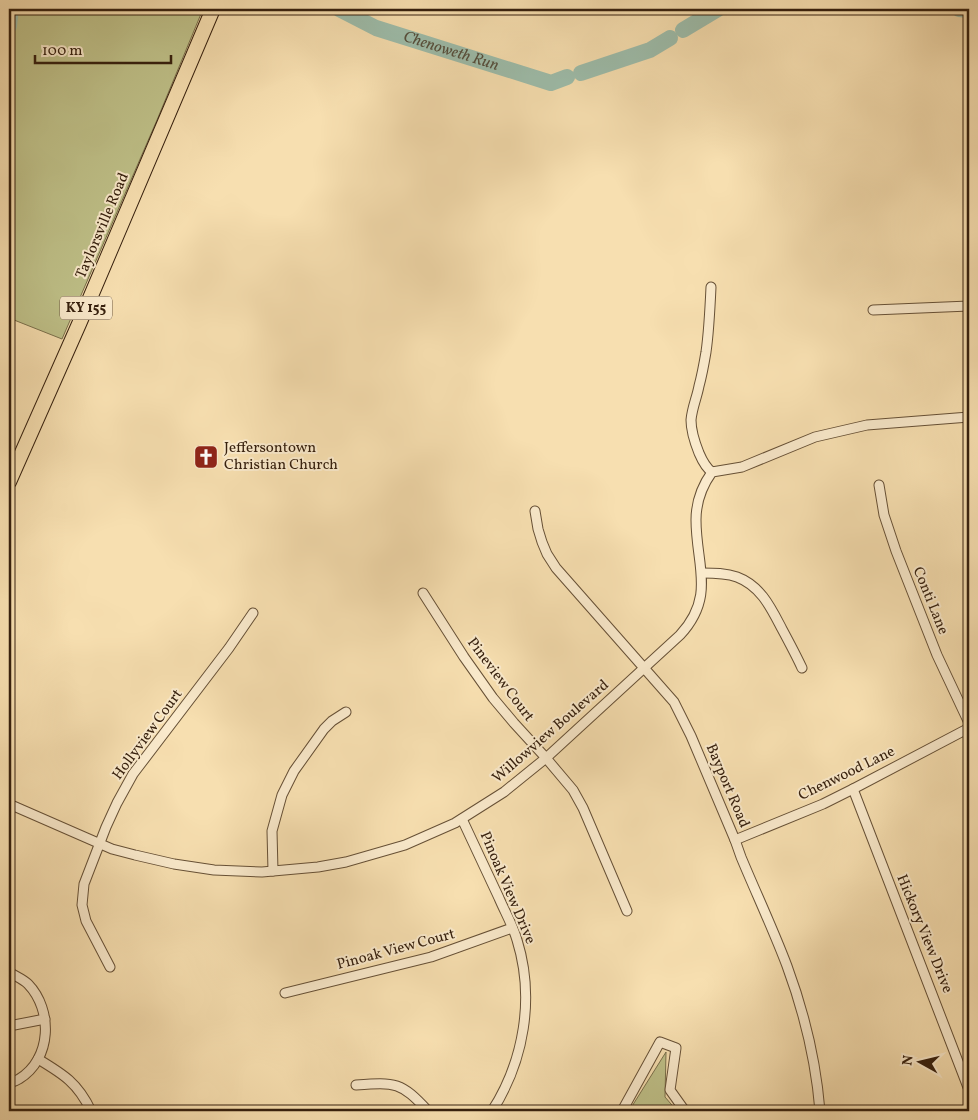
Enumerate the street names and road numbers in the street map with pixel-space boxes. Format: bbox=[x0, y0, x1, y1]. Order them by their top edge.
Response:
street label: Taylorsville Road bbox=[71, 170, 135, 282]
road number: KY 155 bbox=[60, 296, 112, 320]
street label: Conti Lane bbox=[907, 564, 953, 638]
street label: Pineview Court bbox=[461, 634, 539, 726]
street label: Willowview Boulevard bbox=[488, 675, 614, 789]
street label: Hollyview Court bbox=[108, 685, 188, 785]
street label: Bayport Road bbox=[700, 741, 754, 831]
street label: Chenwood Lane bbox=[795, 742, 899, 806]
street label: Pinoak View Drive bbox=[474, 829, 540, 947]
street label: Hickory View Drive bbox=[891, 871, 957, 997]
street label: Pinoak View Court bbox=[335, 924, 457, 976]

